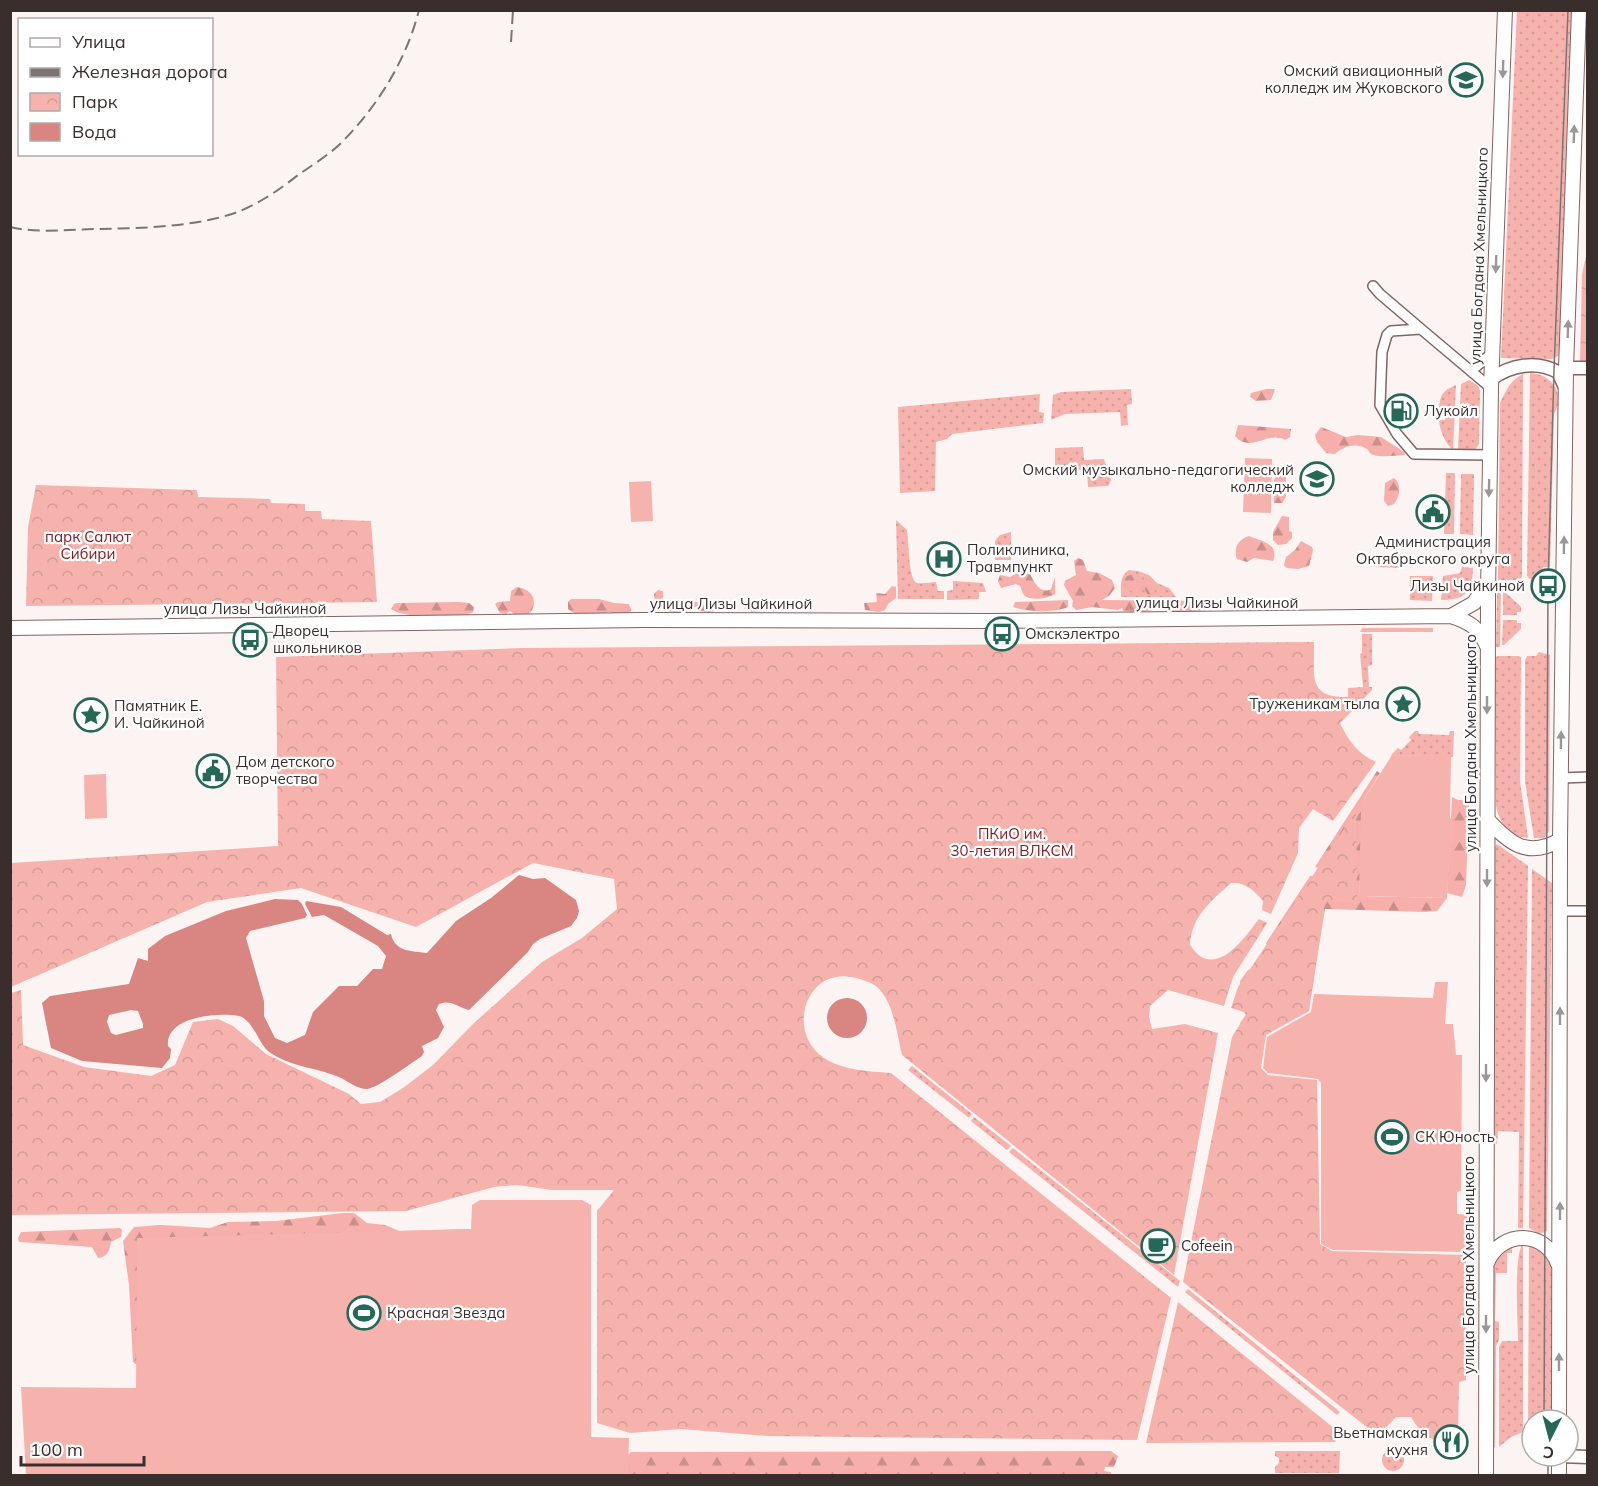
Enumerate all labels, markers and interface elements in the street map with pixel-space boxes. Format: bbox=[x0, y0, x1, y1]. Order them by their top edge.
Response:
legend bbox=[18, 18, 213, 156]
text: Улица bbox=[71, 30, 126, 53]
one-way arrow bbox=[1499, 59, 1508, 78]
text: Железная дорога bbox=[72, 60, 228, 83]
place label: Омский авиационный колледж им Жуковского bbox=[1265, 61, 1443, 97]
school or university icon: Омский авиационный колледж им Жуковского bbox=[1448, 62, 1484, 98]
text: Парк bbox=[72, 90, 118, 113]
text: Вода bbox=[72, 120, 117, 143]
one-way arrow bbox=[1570, 125, 1579, 144]
street label: улица Богдана Хмельницкого bbox=[1465, 147, 1492, 365]
one-way arrow bbox=[1491, 254, 1500, 273]
one-way arrow bbox=[1563, 320, 1572, 339]
fuel station icon: Лукойл bbox=[1383, 393, 1419, 429]
place label: Лукойл bbox=[1424, 401, 1478, 420]
place label: Омский музыкально-педагогический колледж bbox=[1023, 460, 1295, 496]
school or university icon: Омский музыкально-педагогический колледж bbox=[1299, 461, 1335, 497]
one-way arrow bbox=[1485, 479, 1494, 498]
public building icon: Администрация Октябрьского округа bbox=[1415, 494, 1451, 530]
park label: парк Салют Сибири bbox=[45, 527, 131, 563]
place label: Администрация Октябрьского округа bbox=[1356, 532, 1510, 568]
one-way arrow bbox=[1559, 535, 1569, 554]
place label: Поликлиника, Травмпункт bbox=[967, 540, 1069, 576]
hospital icon: Поликлиника, Травмпункт bbox=[926, 541, 962, 577]
bus stop icon: Лизы Чайкиной bbox=[1530, 568, 1566, 604]
place label: Лизы Чайкиной bbox=[1410, 576, 1525, 595]
street label: улица Лизы Чайкиной bbox=[1136, 593, 1298, 612]
street label: улица Лизы Чайкиной bbox=[650, 594, 812, 613]
street label: улица Лизы Чайкиной bbox=[164, 599, 326, 618]
bus stop icon: Омскэлектро bbox=[984, 616, 1020, 652]
place label: Дворец школьников bbox=[273, 621, 362, 657]
bus stop icon: Дворец школьников bbox=[232, 622, 268, 658]
place label: Омскэлектро bbox=[1025, 624, 1120, 643]
street label: улица Богдана Хмельницкого bbox=[1461, 634, 1480, 852]
place icon: Труженикам тыла bbox=[1385, 686, 1421, 722]
place label: Труженикам тыла bbox=[1249, 694, 1380, 713]
one-way arrow bbox=[1482, 695, 1492, 714]
place label: Памятник Е. И. Чайкиной bbox=[114, 696, 205, 732]
place icon: Памятник Е. И. Чайкиной bbox=[73, 697, 109, 733]
one-way arrow bbox=[1556, 730, 1566, 749]
place label: Дом детского творчества bbox=[236, 752, 335, 788]
public building icon: Дом детского творчества bbox=[195, 753, 231, 789]
park label: ПКиО им. 30-летия ВЛКСМ bbox=[950, 824, 1074, 860]
one-way arrow bbox=[1482, 868, 1492, 887]
one-way arrow bbox=[1555, 1006, 1565, 1025]
one-way arrow bbox=[1481, 1063, 1491, 1082]
sports icon: СК Юность bbox=[1374, 1119, 1410, 1155]
place label: СК Юность bbox=[1415, 1127, 1495, 1146]
street label: улица Богдана Хмельницкого bbox=[1459, 1156, 1478, 1374]
one-way arrow bbox=[1555, 1201, 1565, 1220]
cafe icon: Cofeein bbox=[1140, 1228, 1176, 1264]
place label: Cofeein bbox=[1181, 1236, 1233, 1255]
sports icon: Красная Звезда bbox=[346, 1295, 382, 1331]
place label: Красная Звезда bbox=[387, 1303, 506, 1322]
one-way arrow bbox=[1481, 1314, 1491, 1333]
one-way arrow bbox=[1554, 1352, 1564, 1371]
north arrow bbox=[1520, 1408, 1580, 1468]
place label: Вьетнамская кухня bbox=[1333, 1423, 1428, 1459]
restaurant icon: Вьетнамская кухня bbox=[1433, 1424, 1469, 1460]
scale bar bbox=[21, 1429, 144, 1467]
text: 100 m bbox=[30, 1438, 83, 1461]
text: С bbox=[1542, 1442, 1555, 1463]

